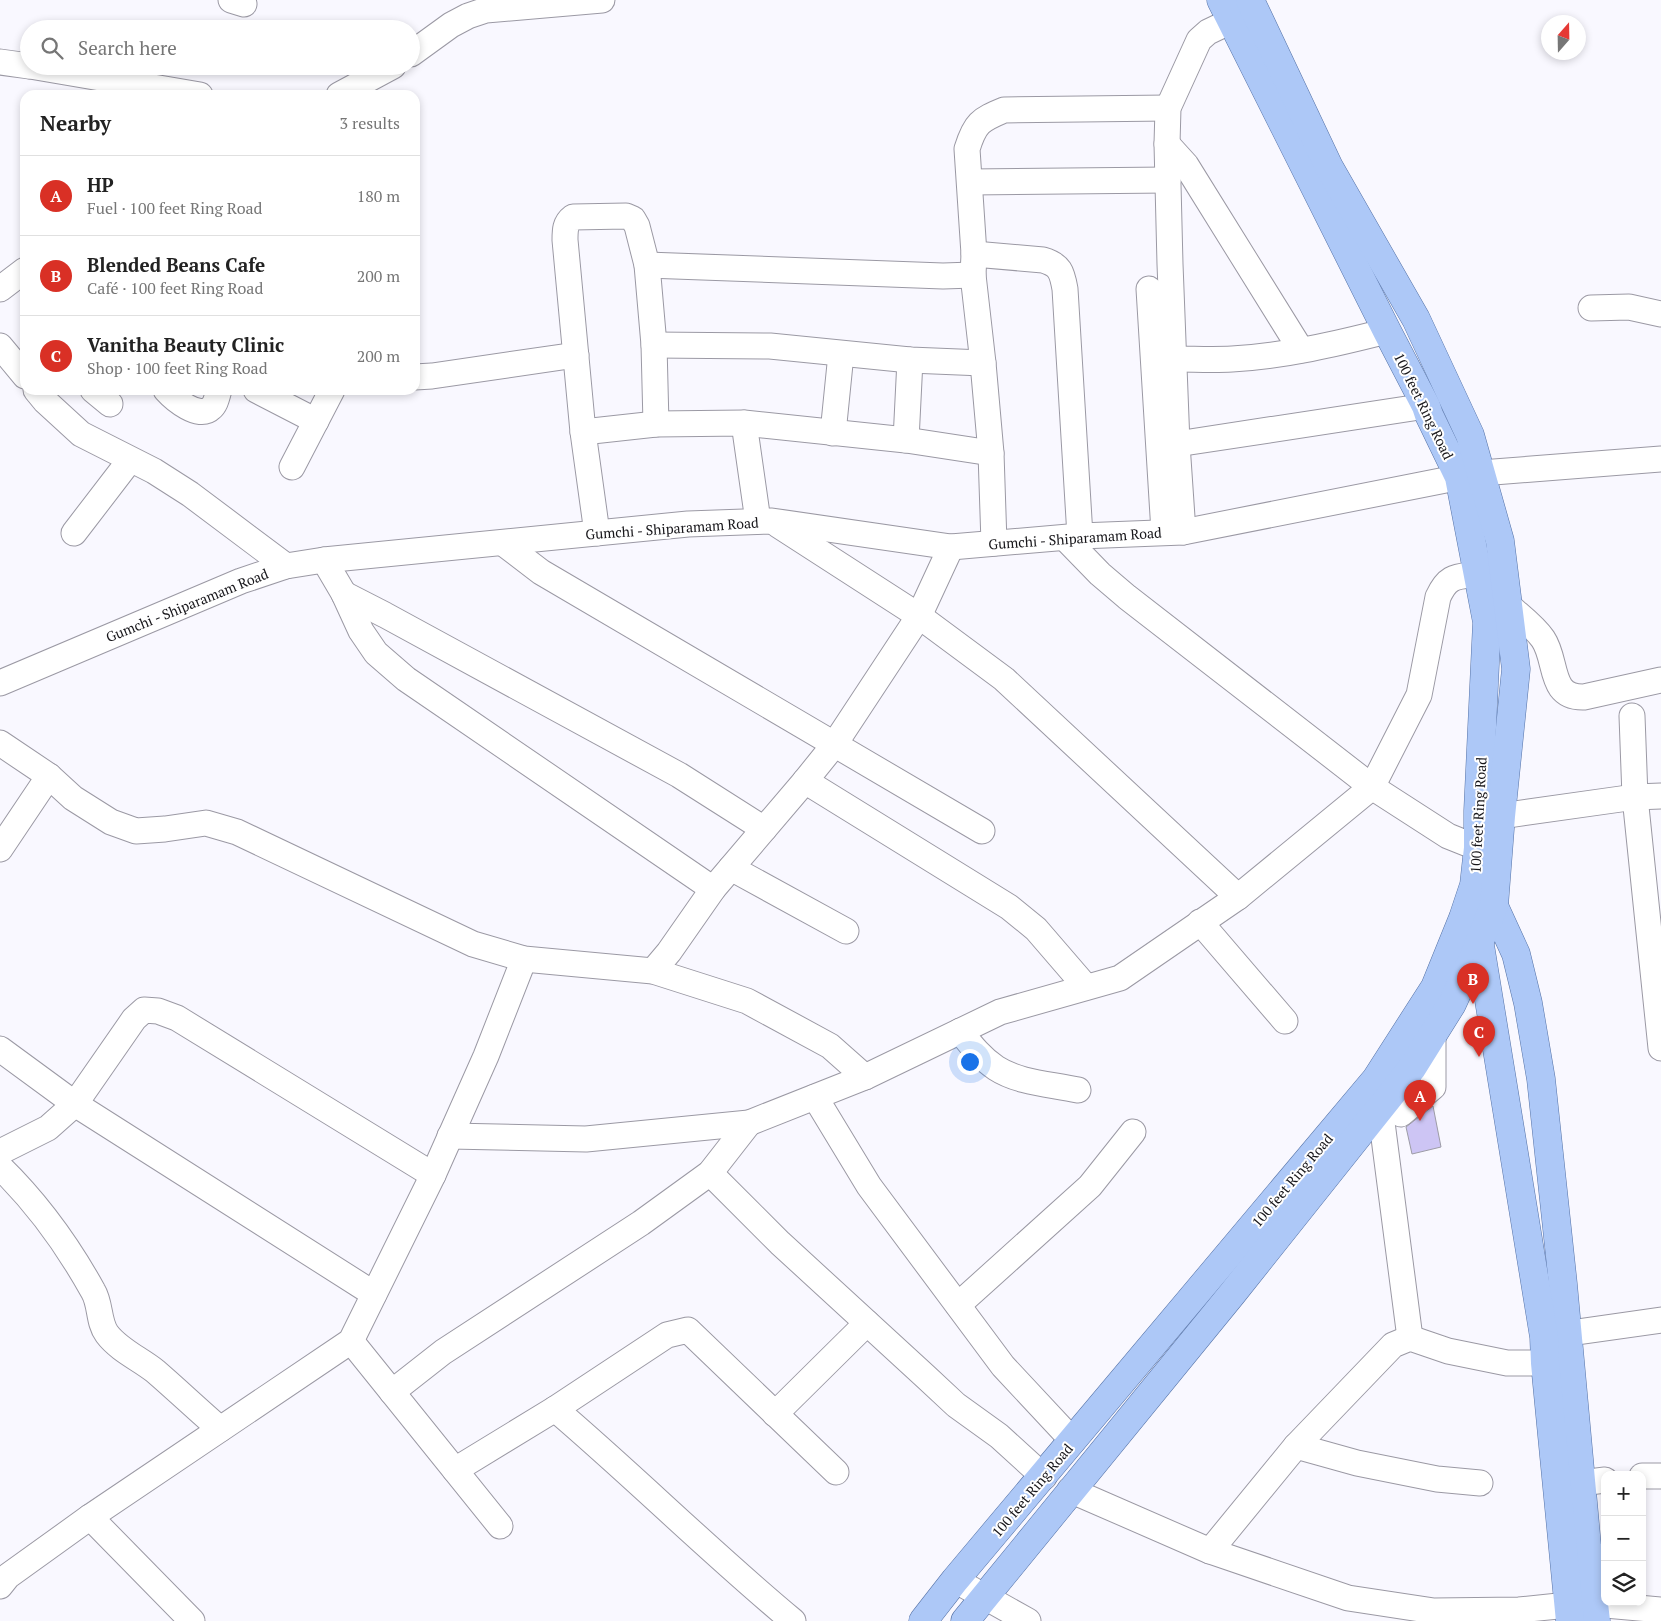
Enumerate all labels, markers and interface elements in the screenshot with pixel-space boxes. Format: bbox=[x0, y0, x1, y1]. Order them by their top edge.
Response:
north arrow bbox=[1541, 15, 1586, 60]
search box bbox=[20, 20, 420, 75]
icon: search bbox=[38, 34, 66, 62]
text: Search here bbox=[78, 35, 177, 60]
text: Nearby bbox=[40, 109, 111, 137]
text: 3 results bbox=[340, 112, 400, 134]
text: HP bbox=[87, 172, 114, 197]
text: A bbox=[50, 185, 62, 207]
text: 180 m bbox=[357, 185, 400, 207]
text: Fuel · 100 feet Ring Road bbox=[87, 197, 262, 219]
text: Blended Beans Cafe bbox=[87, 252, 265, 277]
text: B bbox=[51, 265, 61, 287]
text: 200 m bbox=[357, 265, 400, 287]
text: Café · 100 feet Ring Road bbox=[87, 277, 263, 299]
text: Vanitha Beauty Clinic bbox=[87, 332, 284, 357]
text: C bbox=[51, 345, 61, 367]
text: 200 m bbox=[357, 345, 400, 367]
street label: 100 feet Ring Road bbox=[1390, 350, 1458, 463]
text: Shop · 100 feet Ring Road bbox=[87, 357, 268, 379]
street label: Gumchi - Shiparamam Road bbox=[585, 512, 759, 544]
street label: Gumchi - Shiparamam Road bbox=[988, 522, 1162, 554]
street label: Gumchi - Shiparamam Road bbox=[103, 564, 271, 646]
street label: 100 feet Ring Road bbox=[1465, 756, 1491, 874]
pin: B bbox=[1457, 963, 1489, 1004]
pin: C bbox=[1463, 1016, 1495, 1057]
your location bbox=[957, 1049, 983, 1075]
pin: A bbox=[1404, 1080, 1436, 1121]
street label: 100 feet Ring Road bbox=[1247, 1129, 1337, 1231]
street label: 100 feet Ring Road bbox=[987, 1439, 1077, 1541]
map controls bbox=[1601, 1471, 1646, 1606]
button: + bbox=[1601, 1471, 1646, 1516]
button: − bbox=[1601, 1516, 1646, 1561]
button: layers bbox=[1601, 1561, 1646, 1606]

